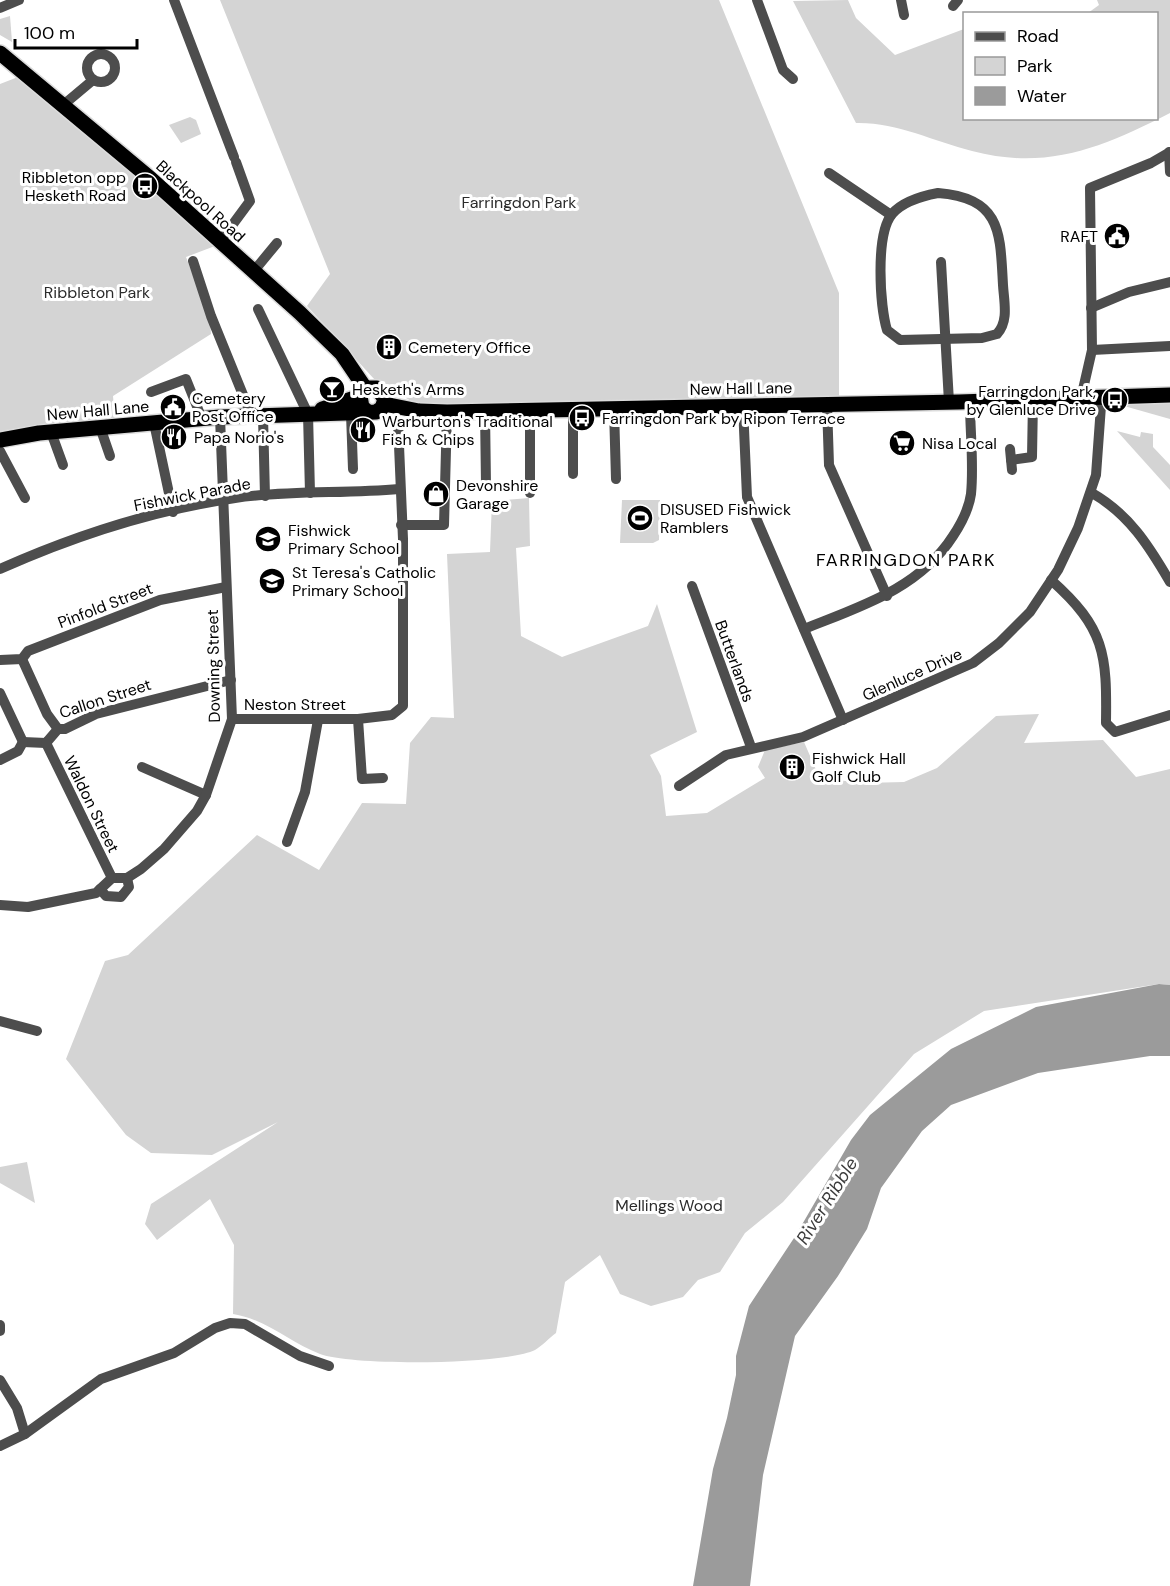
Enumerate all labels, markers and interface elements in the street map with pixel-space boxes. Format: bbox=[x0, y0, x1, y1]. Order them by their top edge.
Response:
scale bar bbox=[15, 12, 136, 50]
legend bbox=[963, 12, 1158, 120]
text: 100 m bbox=[24, 21, 75, 45]
text: Road bbox=[1017, 24, 1059, 48]
text: Park bbox=[1017, 54, 1053, 78]
text: Water bbox=[1017, 84, 1067, 108]
street label: Blackpool Road bbox=[152, 156, 250, 247]
place label: Ribbleton opp Hesketh Road bbox=[22, 167, 126, 206]
bus stop icon: Ribbleton opp Hesketh Road bbox=[130, 171, 160, 201]
park label: Farringdon Park bbox=[462, 192, 576, 213]
public building icon: RAFT bbox=[1102, 221, 1132, 251]
place label: RAFT bbox=[1060, 226, 1098, 247]
park label: Ribbleton Park bbox=[44, 282, 150, 303]
building icon: Cemetery Office bbox=[374, 332, 404, 362]
place label: Cemetery Office bbox=[408, 337, 531, 358]
bar icon: Hesketh's Arms bbox=[317, 374, 347, 404]
street label: New Hall Lane bbox=[689, 377, 793, 400]
place label: Hesketh's Arms bbox=[352, 379, 465, 400]
place label: Farringdon Park, by Glenluce Drive bbox=[966, 381, 1096, 420]
bus stop icon: Farringdon Park, by Glenluce Drive bbox=[1100, 385, 1130, 415]
place label: Cemetery Post Office bbox=[192, 388, 274, 427]
public building icon: Cemetery Post Office bbox=[158, 392, 188, 422]
street label: New Hall Lane bbox=[46, 396, 150, 425]
bus stop icon: Farringdon Park by Ripon Terrace bbox=[567, 403, 597, 433]
place label: Farringdon Park by Ripon Terrace bbox=[602, 408, 845, 429]
place label: Warburton's Traditional Fish & Chips bbox=[382, 411, 553, 450]
restaurant icon: Warburton's Traditional Fish & Chips bbox=[348, 415, 378, 445]
restaurant icon: Papa Norio's bbox=[159, 422, 189, 452]
place label: Papa Norio's bbox=[194, 427, 284, 448]
supermarket icon: Nisa Local bbox=[887, 428, 917, 458]
place label: Nisa Local bbox=[922, 433, 997, 454]
street label: Fishwick Parade bbox=[132, 473, 252, 516]
place label: Devonshire Garage bbox=[456, 475, 538, 514]
shop icon: Devonshire Garage bbox=[421, 479, 451, 509]
place label: DISUSED Fishwick Ramblers bbox=[660, 499, 791, 538]
sports icon: DISUSED Fishwick Ramblers bbox=[625, 503, 655, 533]
place label: Fishwick Primary School bbox=[288, 520, 399, 559]
school or university icon: Fishwick Primary School bbox=[253, 524, 283, 554]
district label: FARRINGDON PARK bbox=[816, 548, 996, 572]
place label: St Teresa's Catholic Primary School bbox=[292, 562, 436, 601]
school or university icon: St Teresa's Catholic Primary School bbox=[257, 566, 287, 596]
street label: Pinfold Street bbox=[55, 578, 156, 633]
street label: Downing Street bbox=[202, 609, 225, 723]
street label: Butterlands bbox=[710, 617, 759, 705]
street label: Glenluce Drive bbox=[859, 643, 965, 706]
street label: Callon Street bbox=[56, 674, 154, 723]
street label: Neston Street bbox=[244, 694, 346, 715]
place label: Fishwick Hall Golf Club bbox=[812, 748, 906, 787]
street label: Waldon Street bbox=[59, 752, 124, 856]
building icon: Fishwick Hall Golf Club bbox=[777, 752, 807, 782]
water label: River Ribble bbox=[791, 1153, 863, 1249]
park label: Mellings Wood bbox=[615, 1195, 723, 1216]

